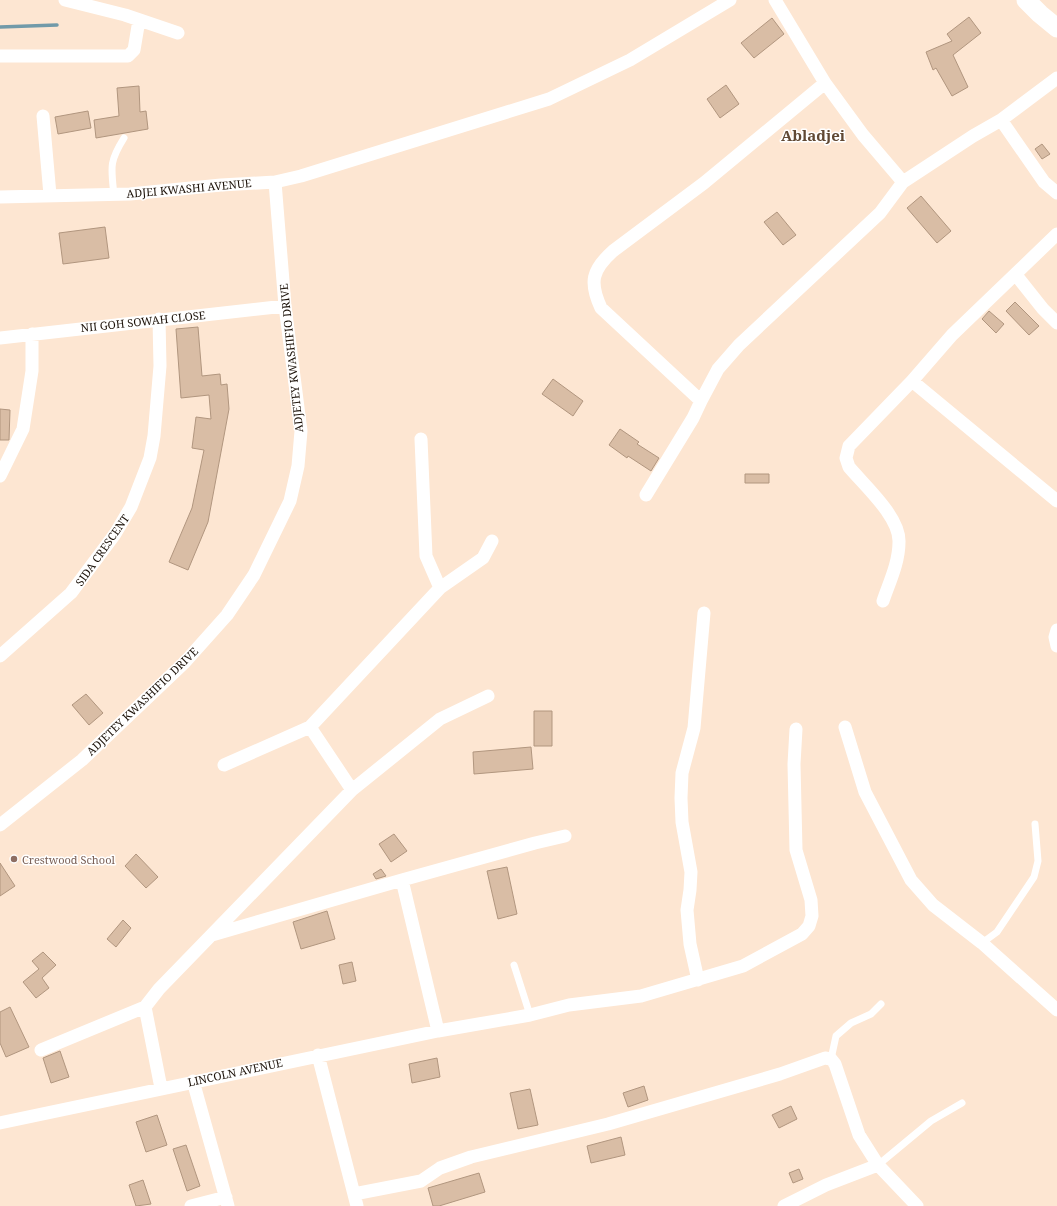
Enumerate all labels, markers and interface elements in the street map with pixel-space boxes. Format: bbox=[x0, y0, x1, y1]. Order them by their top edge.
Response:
district label: Abladjei bbox=[781, 125, 846, 145]
street label: ADJEI KWASHI AVENUE bbox=[126, 175, 252, 201]
street label: ADJETEY KWASHIFIO DRIVE bbox=[276, 283, 306, 433]
street label: NII GOH SOWAH CLOSE bbox=[80, 307, 206, 335]
street label: SIDA CRESCENT bbox=[72, 511, 132, 589]
street label: ADJETEY KWASHIFIO DRIVE bbox=[83, 644, 201, 758]
place label: Crestwood School bbox=[22, 852, 116, 867]
marker: Crestwood School bbox=[9, 854, 19, 864]
street label: LINCOLN AVENUE bbox=[186, 1055, 284, 1089]

